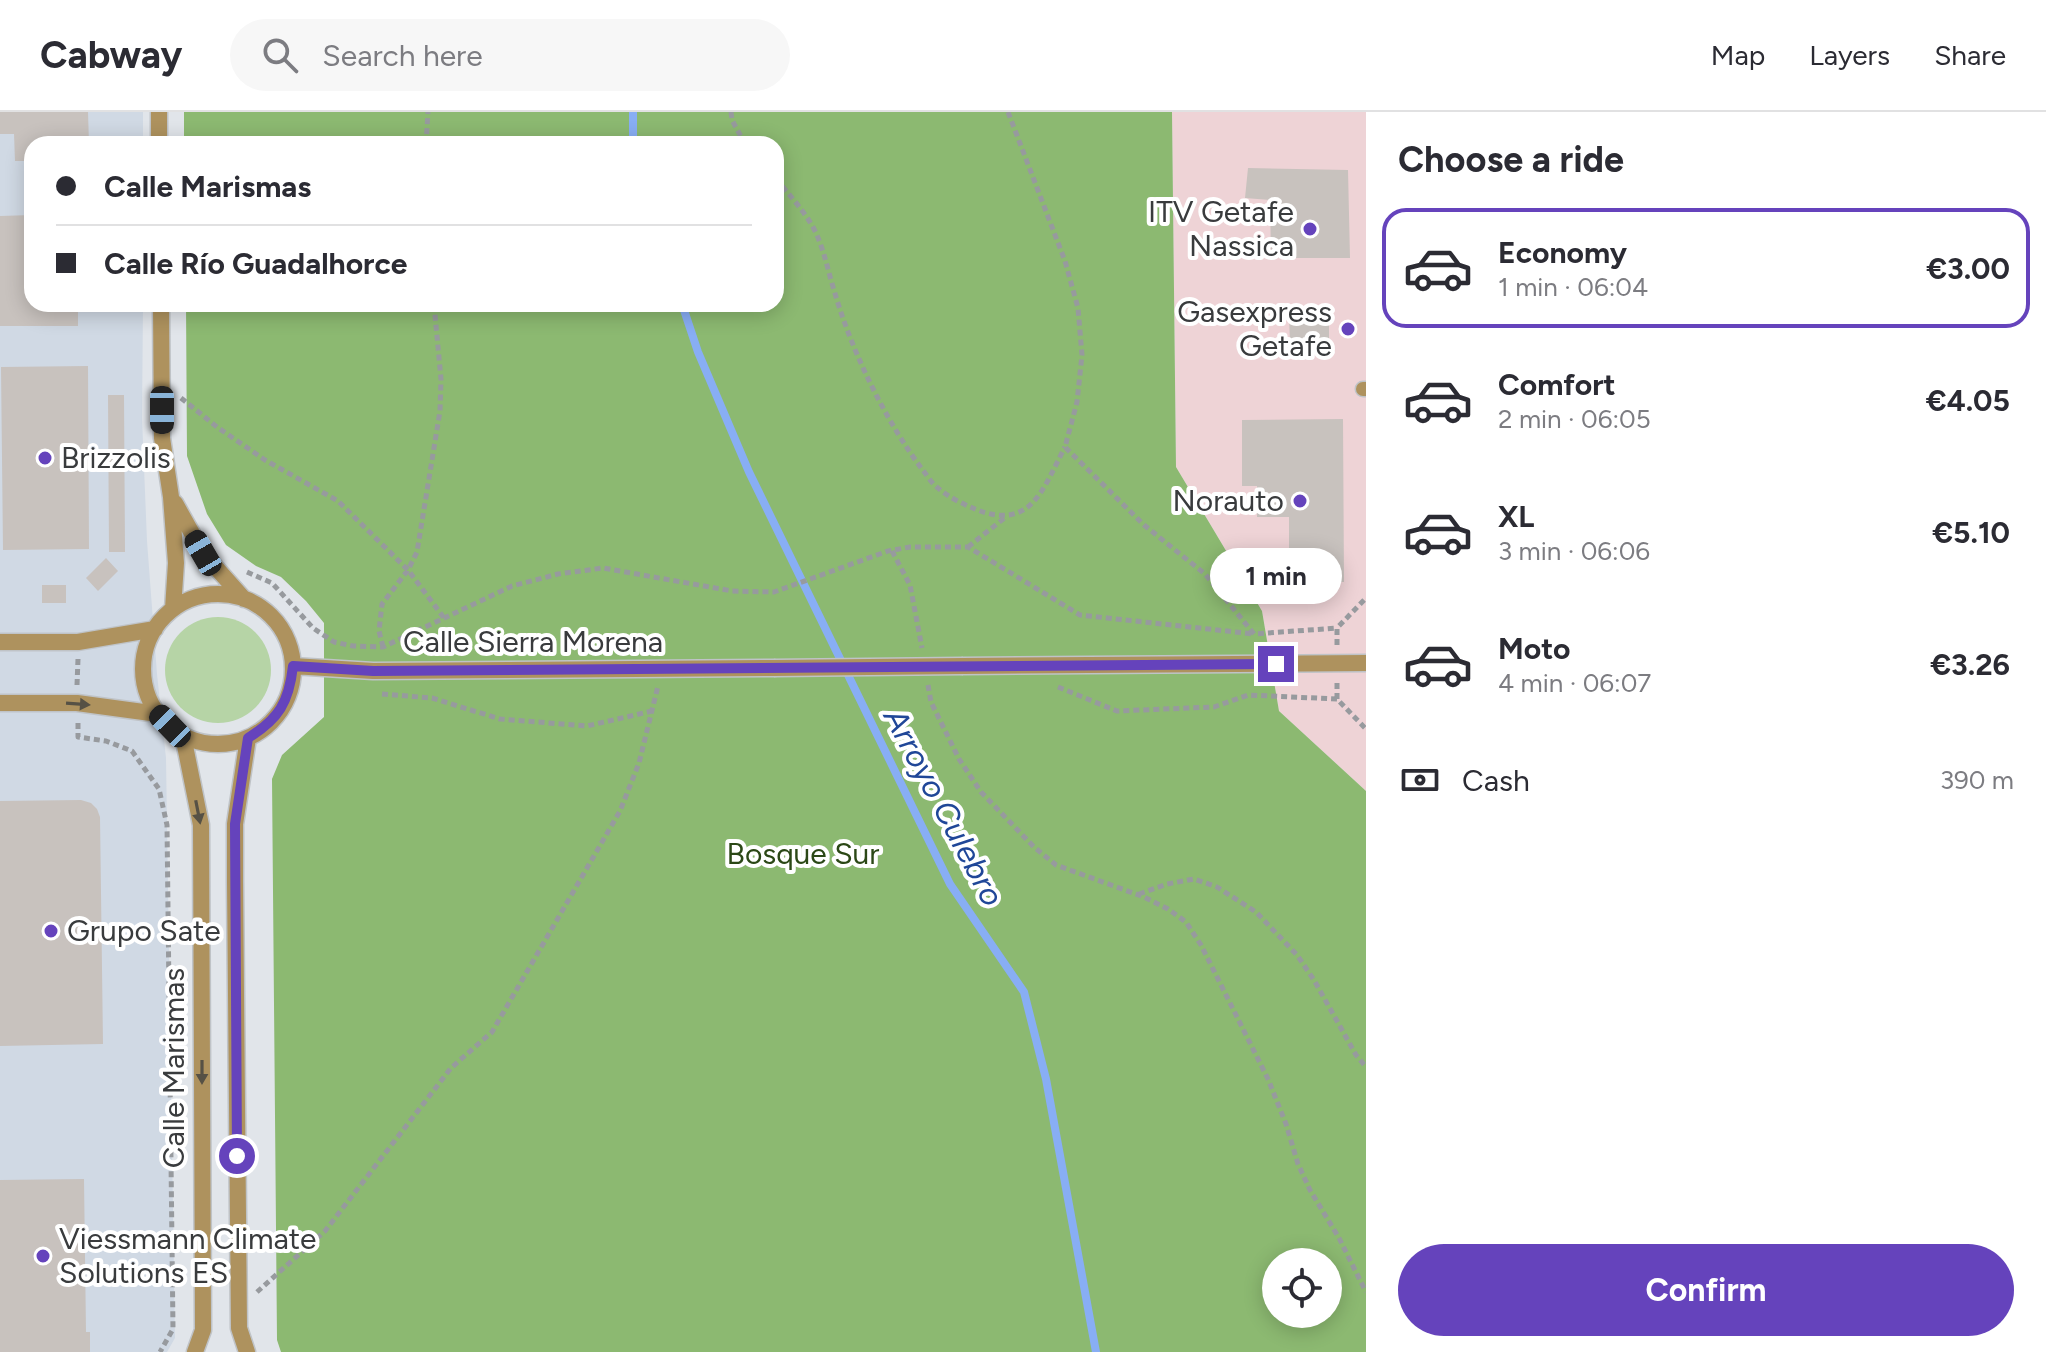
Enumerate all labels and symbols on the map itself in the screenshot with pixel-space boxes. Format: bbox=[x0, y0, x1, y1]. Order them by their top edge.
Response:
place label: ITV Getafe Nassica bbox=[1148, 193, 1294, 264]
marker: ITV Getafe Nassica bbox=[1301, 220, 1319, 238]
place label: Gasexpress Getafe bbox=[1177, 293, 1332, 364]
marker: Gasexpress Getafe bbox=[1339, 320, 1357, 338]
car bbox=[150, 386, 174, 434]
place label: Brizzolis bbox=[61, 439, 171, 476]
marker: Brizzolis bbox=[36, 449, 54, 467]
place label: Norauto bbox=[1173, 482, 1284, 519]
marker: Norauto bbox=[1291, 492, 1309, 510]
car bbox=[181, 526, 225, 580]
callout: 1 min bbox=[1210, 548, 1342, 604]
street label: Calle Sierra Morena bbox=[403, 623, 663, 660]
route end bbox=[1258, 646, 1294, 682]
one-way arrow bbox=[66, 698, 91, 711]
car bbox=[145, 700, 195, 752]
water label: Arroyo Culebro bbox=[875, 700, 1012, 912]
one-way arrow bbox=[192, 800, 205, 825]
park label: Bosque Sur bbox=[727, 835, 879, 872]
place label: Grupo Sate bbox=[67, 912, 221, 949]
marker: Grupo Sate bbox=[42, 922, 60, 940]
street label: Calle Marismas bbox=[155, 968, 192, 1168]
one-way arrow bbox=[196, 1060, 208, 1085]
route start bbox=[219, 1138, 255, 1174]
place label: Viessmann Climate Solutions ES bbox=[59, 1220, 316, 1291]
marker: Viessmann Climate Solutions ES bbox=[34, 1247, 52, 1265]

